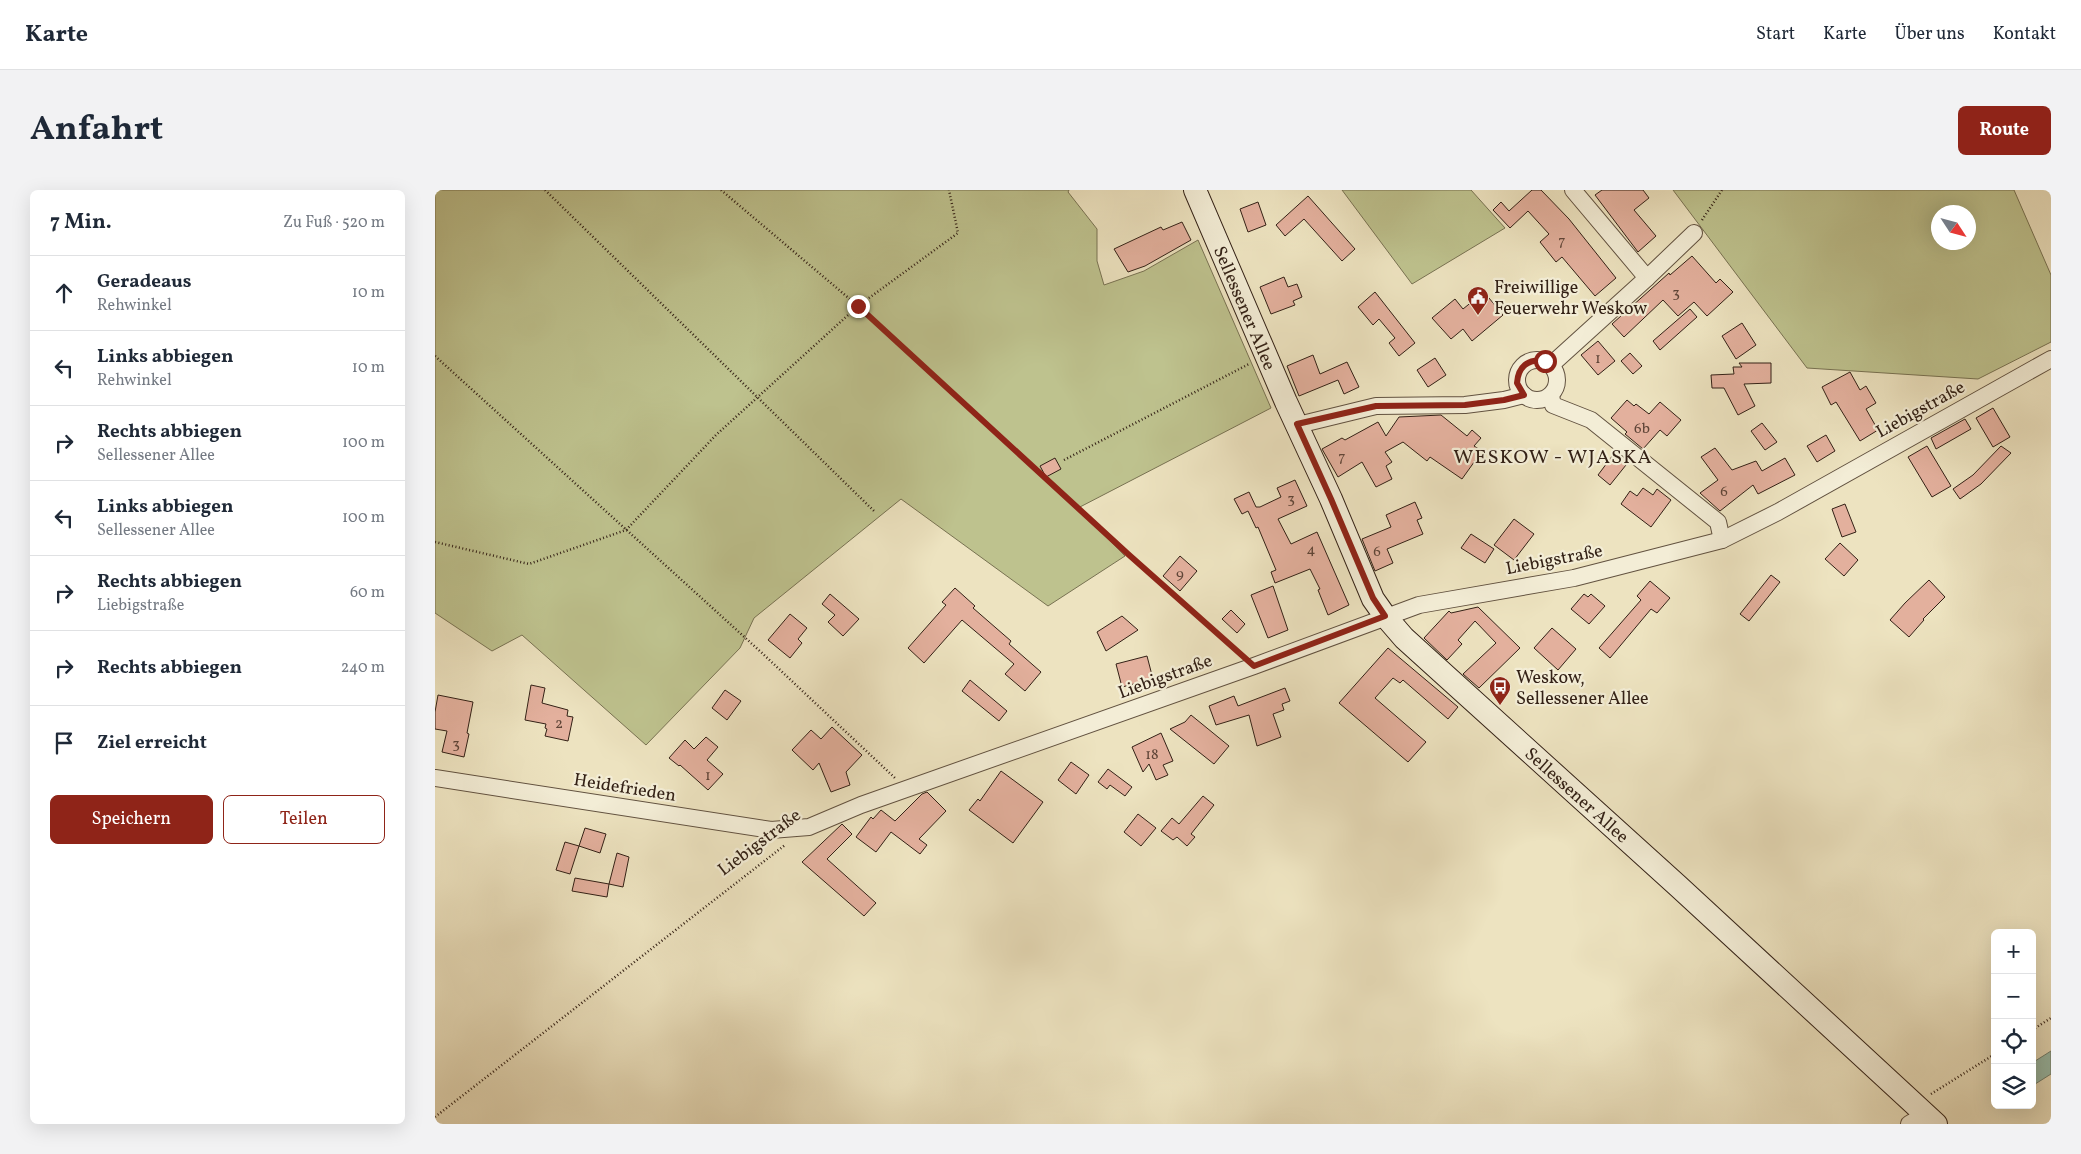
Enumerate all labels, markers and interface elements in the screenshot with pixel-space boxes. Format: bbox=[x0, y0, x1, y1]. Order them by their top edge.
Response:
text: Karte bbox=[25, 18, 88, 52]
text: Start bbox=[1756, 22, 1795, 47]
text: Karte bbox=[1823, 22, 1867, 47]
text: Über uns bbox=[1895, 22, 1965, 47]
text: Kontakt bbox=[1993, 22, 2056, 47]
text: Anfahrt bbox=[30, 106, 163, 154]
button: Route bbox=[1958, 106, 2051, 155]
north arrow bbox=[1931, 205, 1976, 250]
text: 7 Min. bbox=[50, 208, 112, 237]
text: Zu Fuß · 520 m bbox=[283, 212, 385, 234]
house number: 7 bbox=[1558, 231, 1566, 252]
street label: Sellessener Allee bbox=[1206, 243, 1281, 375]
text: Geradeaus bbox=[97, 269, 192, 295]
place label: Freiwillige Feuerwehr Weskow bbox=[1494, 276, 1647, 322]
icon: ahead bbox=[50, 279, 78, 307]
text: 10 m bbox=[352, 282, 385, 304]
house number: 3 bbox=[1672, 283, 1680, 304]
public building icon: Freiwillige Feuerwehr Weskow bbox=[1466, 285, 1490, 316]
text: Rehwinkel bbox=[97, 295, 172, 317]
route end bbox=[847, 295, 870, 318]
text: Links abbiegen bbox=[97, 344, 234, 370]
house number: 1 bbox=[1595, 349, 1601, 370]
route start bbox=[1534, 350, 1557, 373]
icon: left bbox=[50, 354, 78, 382]
text: 10 m bbox=[352, 357, 385, 379]
text: Rehwinkel bbox=[97, 370, 172, 392]
street label: Liebigstraße bbox=[1872, 376, 1970, 445]
text: Rechts abbiegen bbox=[97, 419, 242, 445]
house number: 6b bbox=[1634, 419, 1650, 440]
icon: right bbox=[50, 429, 78, 457]
text: 100 m bbox=[342, 432, 385, 454]
district label: WESKOW - WJASKA bbox=[1453, 444, 1653, 472]
text: Sellessener Allee bbox=[97, 445, 215, 467]
house number: 7 bbox=[1338, 447, 1346, 468]
house number: 6 bbox=[1720, 482, 1728, 503]
house number: 3 bbox=[1287, 489, 1295, 510]
text: Links abbiegen bbox=[97, 494, 234, 520]
icon: left bbox=[50, 504, 78, 532]
text: 100 m bbox=[342, 507, 385, 529]
text: Sellessener Allee bbox=[97, 520, 215, 542]
street label: Liebigstraße bbox=[1504, 539, 1605, 582]
house number: 4 bbox=[1307, 540, 1316, 561]
house number: 6 bbox=[1373, 542, 1381, 563]
house number: 9 bbox=[1176, 564, 1184, 585]
text: Rechts abbiegen bbox=[97, 569, 242, 595]
icon: right bbox=[50, 579, 78, 607]
text: 60 m bbox=[350, 582, 385, 604]
text: Liebigstraße bbox=[97, 595, 184, 617]
street label: Liebigstraße bbox=[1115, 649, 1216, 706]
icon: right bbox=[50, 654, 78, 682]
text: Rechts abbiegen bbox=[97, 655, 242, 681]
text: 240 m bbox=[341, 657, 385, 679]
place label: Weskow, Sellessener Allee bbox=[1516, 666, 1649, 712]
bus stop icon: Weskow, Sellessener Allee bbox=[1488, 675, 1512, 706]
house number: 2 bbox=[555, 714, 563, 735]
icon: arrive bbox=[50, 729, 78, 757]
text: Ziel erreicht bbox=[97, 730, 207, 756]
house number: 3 bbox=[452, 734, 460, 755]
street label: Sellessener Allee bbox=[1518, 742, 1634, 850]
house number: 18 bbox=[1145, 745, 1159, 766]
house number: 1 bbox=[705, 766, 711, 787]
street label: Heidefrieden bbox=[572, 768, 678, 809]
button: Speichern bbox=[50, 795, 213, 844]
button: Teilen bbox=[223, 795, 385, 844]
street label: Liebigstraße bbox=[713, 804, 807, 883]
map controls bbox=[1991, 929, 2036, 1109]
button: + bbox=[1991, 929, 2036, 974]
button: − bbox=[1991, 974, 2036, 1019]
button: locate bbox=[1991, 1019, 2036, 1064]
button: layers bbox=[1991, 1064, 2036, 1109]

